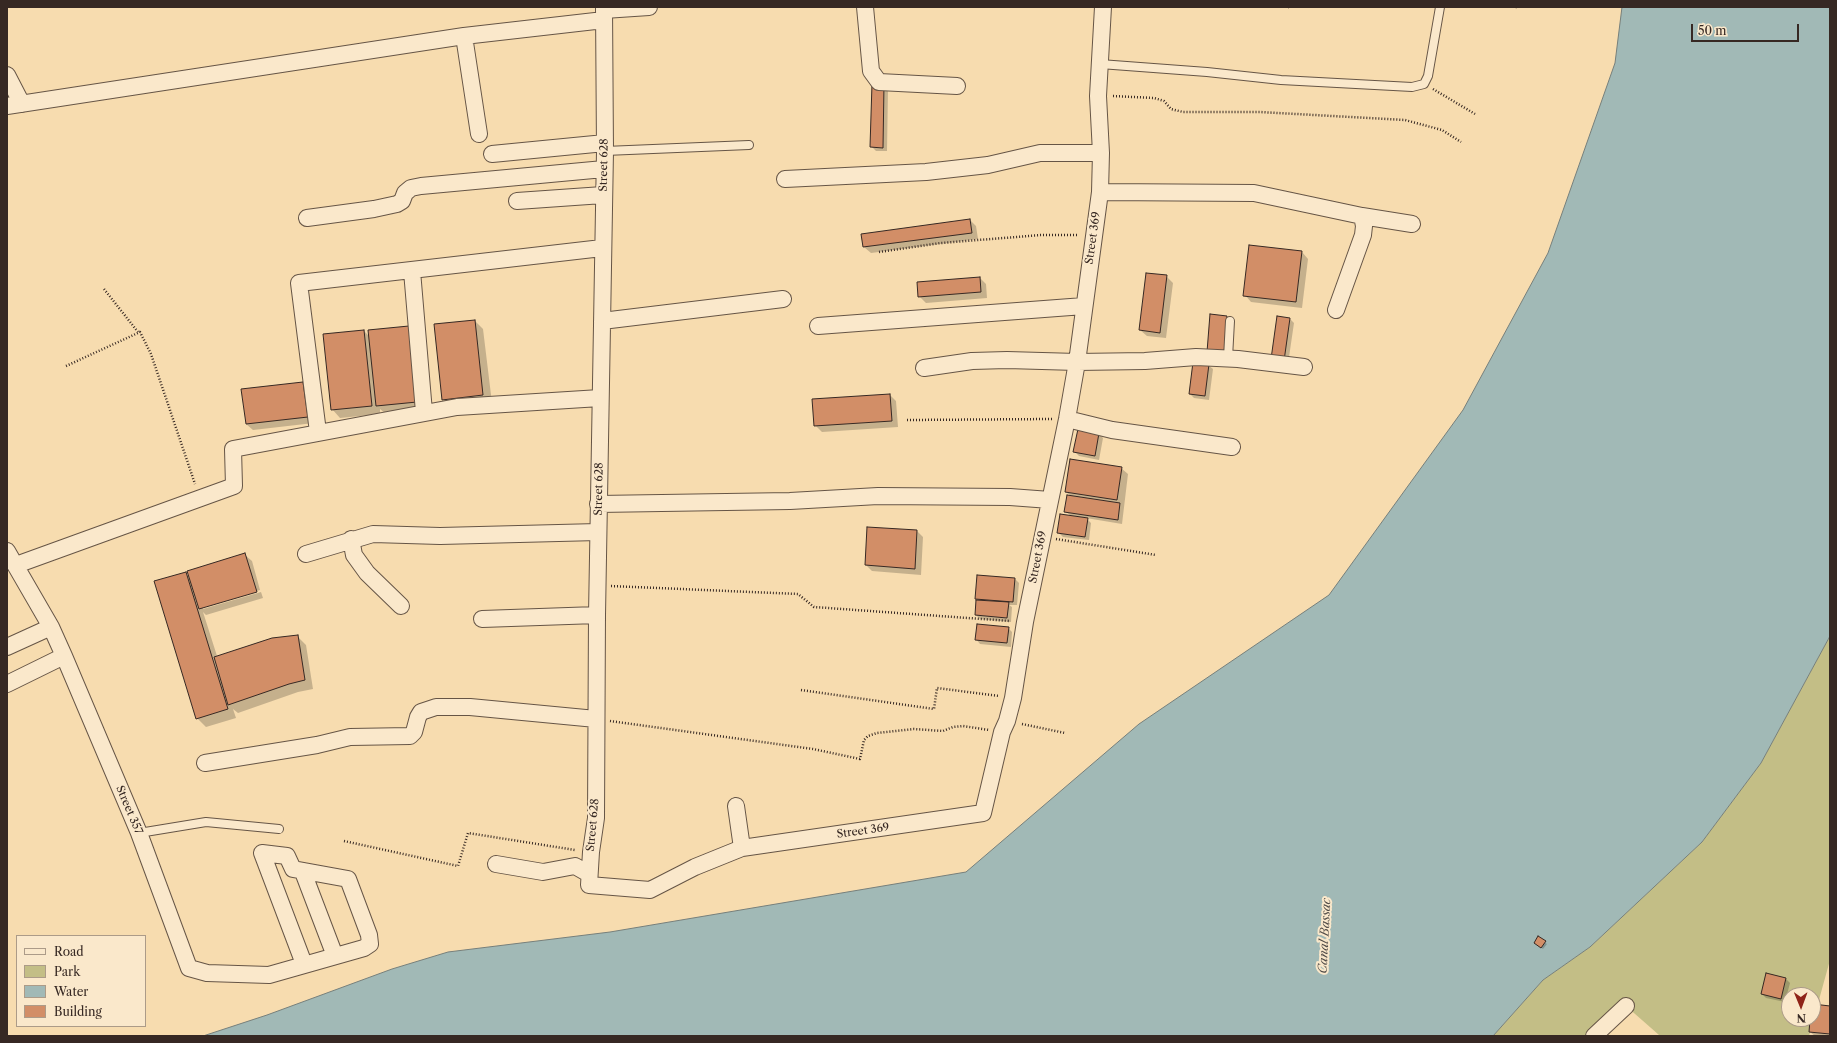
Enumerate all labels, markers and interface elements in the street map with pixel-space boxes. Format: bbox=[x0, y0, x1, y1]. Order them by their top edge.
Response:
scale bar bbox=[1693, 16, 1801, 42]
text: 50 m bbox=[1698, 23, 1727, 38]
street label: Street 628 bbox=[597, 138, 611, 192]
street label: Street 369 bbox=[1083, 211, 1103, 265]
street label: Street 628 bbox=[592, 462, 606, 516]
street label: Street 369 bbox=[1026, 530, 1050, 584]
street label: Street 357 bbox=[113, 784, 145, 836]
street label: Street 628 bbox=[584, 798, 602, 852]
street label: Street 369 bbox=[836, 821, 890, 841]
water label: Canal Bassac bbox=[1316, 898, 1334, 974]
legend bbox=[16, 935, 146, 1027]
text: Road bbox=[54, 944, 84, 959]
text: Park bbox=[54, 964, 80, 979]
text: Water bbox=[54, 984, 88, 999]
north arrow bbox=[1781, 987, 1821, 1027]
text: Building bbox=[54, 1004, 102, 1019]
text: N bbox=[1796, 1011, 1806, 1025]

